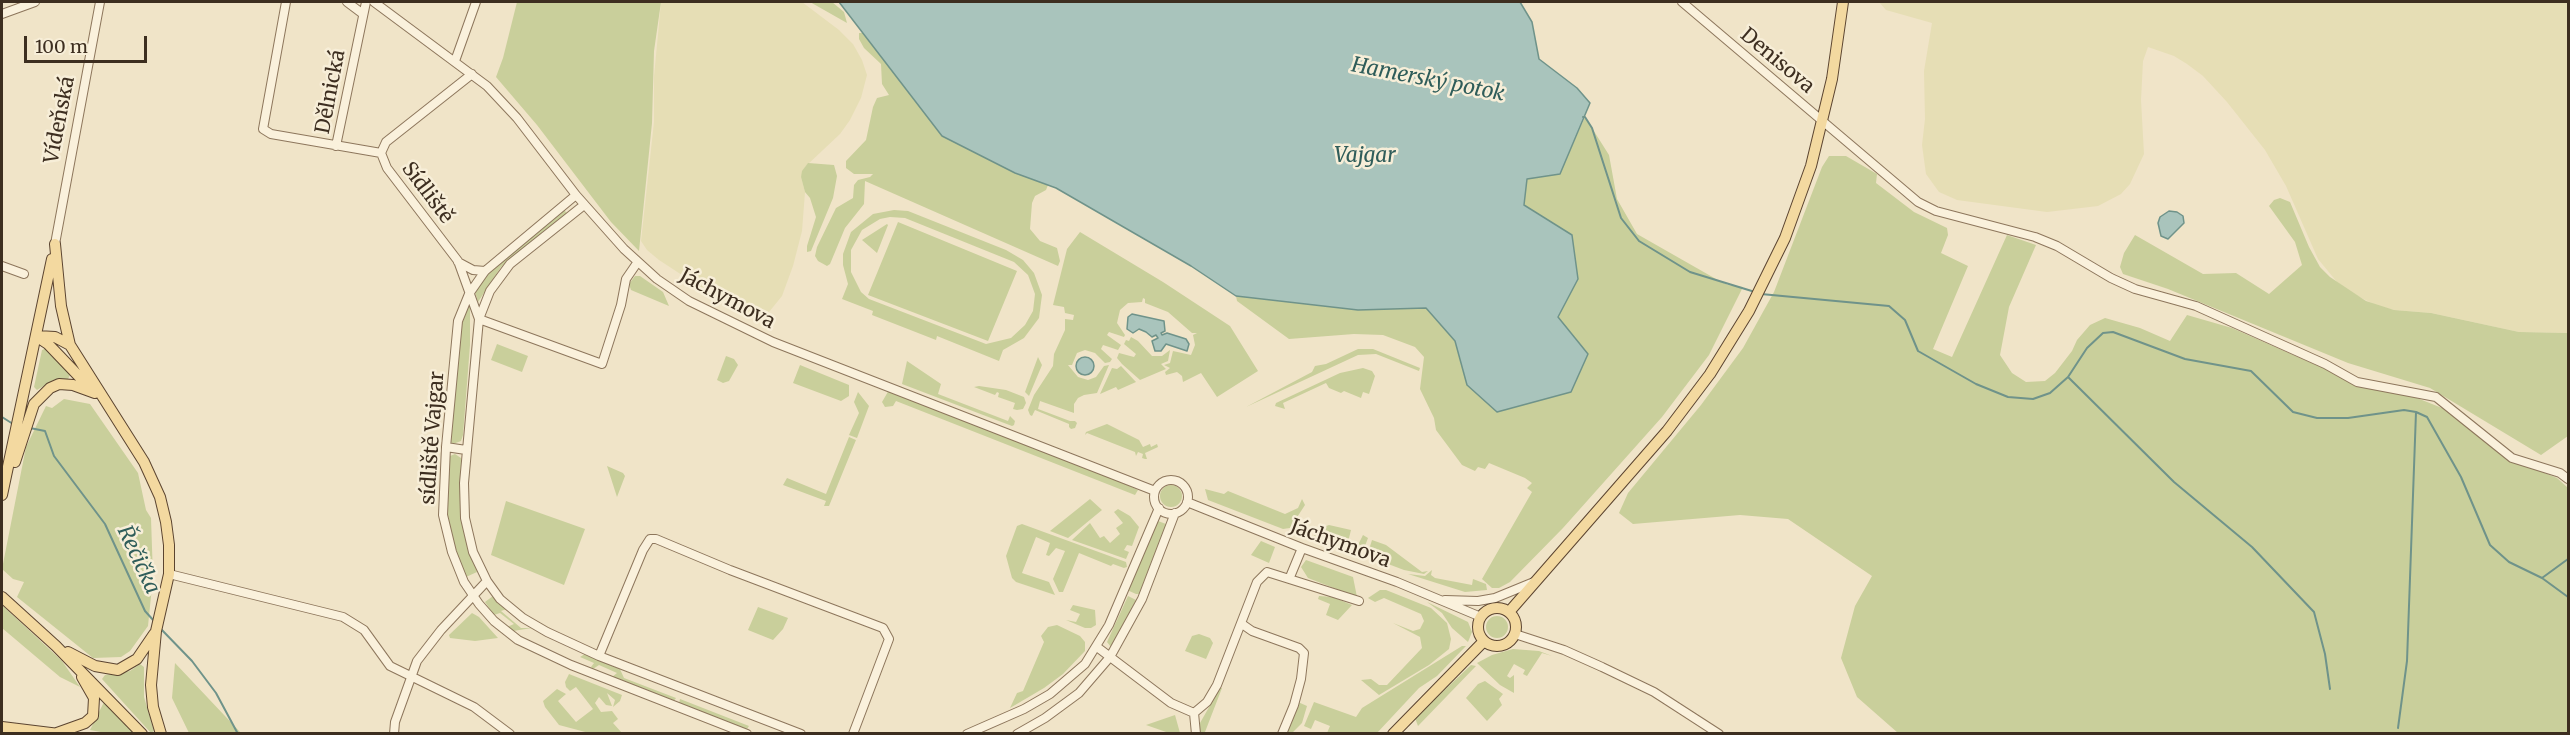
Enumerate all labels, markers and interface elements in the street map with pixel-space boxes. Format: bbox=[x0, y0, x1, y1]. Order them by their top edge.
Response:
street label: Denisova bbox=[1735, 23, 1819, 99]
scale bar bbox=[27, 24, 150, 62]
text: 100 m bbox=[35, 35, 88, 58]
street label: Dělnická bbox=[311, 48, 351, 136]
water label: Hamerský potok bbox=[1349, 53, 1507, 107]
street label: Vídeňská bbox=[40, 74, 80, 166]
water label: Vajgar bbox=[1334, 143, 1396, 169]
street label: Sídliště bbox=[396, 158, 458, 228]
street label: Jáchymova bbox=[675, 264, 779, 334]
street label: sídliště Vajgar bbox=[416, 371, 450, 505]
street label: Jáchymova bbox=[1286, 515, 1394, 573]
water label: Řečička bbox=[111, 522, 165, 598]

